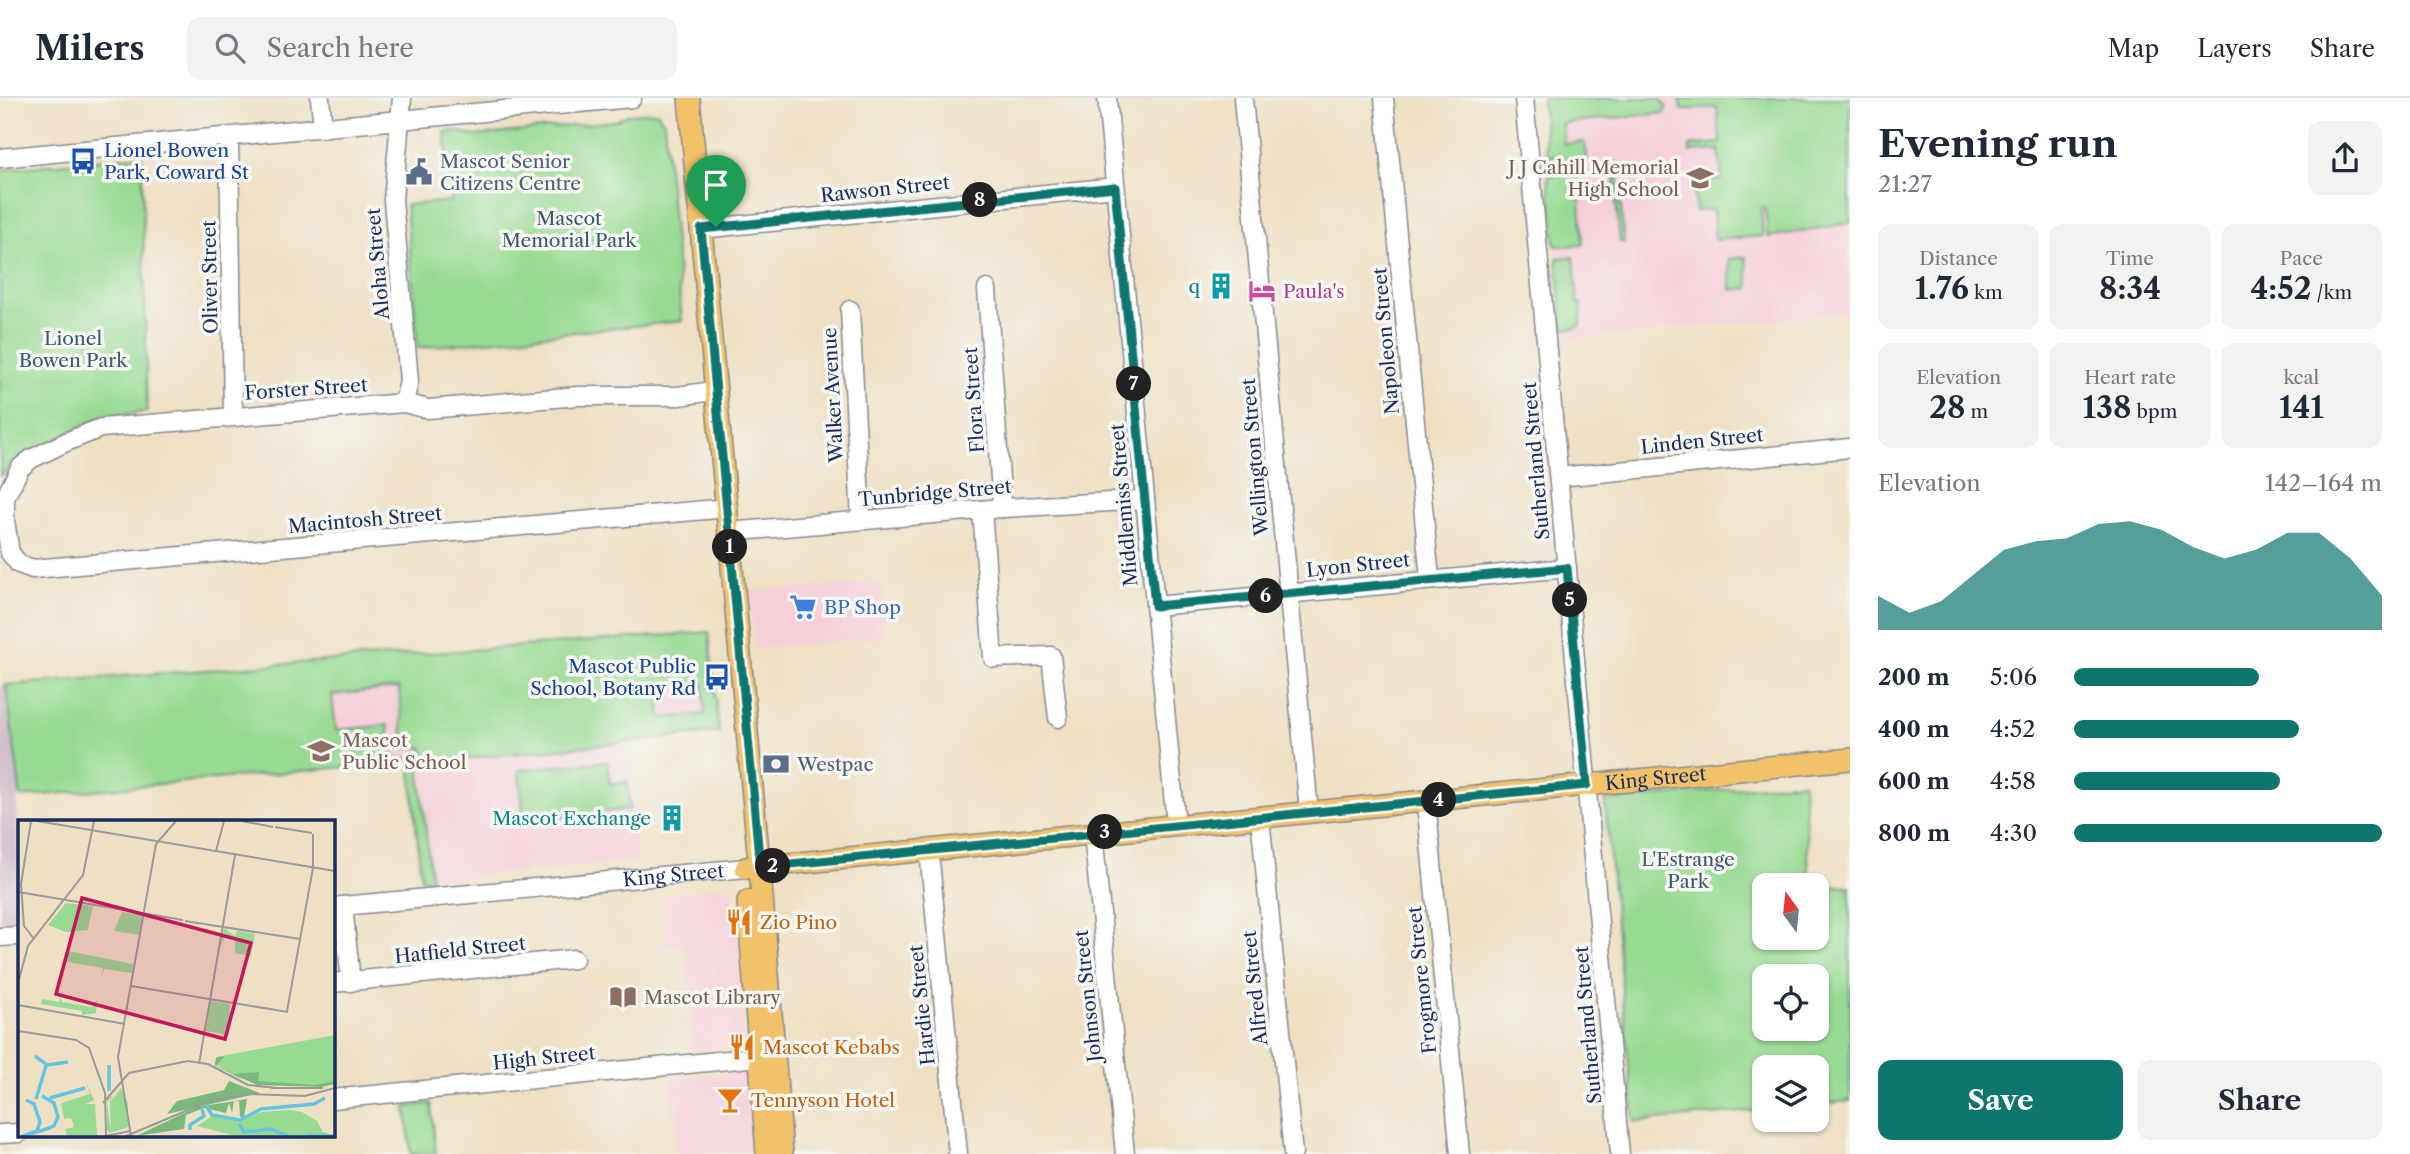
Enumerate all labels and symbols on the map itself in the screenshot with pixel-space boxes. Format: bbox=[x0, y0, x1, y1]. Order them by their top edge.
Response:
place label: Lionel Bowen Park, Coward St bbox=[104, 139, 249, 184]
bus stop icon: Lionel Bowen Park, Coward St bbox=[68, 146, 98, 176]
place label: Mascot Senior Citizens Centre bbox=[440, 150, 581, 195]
pin bbox=[686, 155, 746, 227]
place label: J J Cahill Memorial High School bbox=[1505, 156, 1679, 201]
public building icon: Mascot Senior Citizens Centre bbox=[404, 157, 434, 187]
school or university icon: J J Cahill Memorial High School bbox=[1685, 163, 1715, 193]
street label: Rawson Street bbox=[819, 171, 951, 207]
pin: 8 bbox=[962, 182, 998, 217]
street label: Aloha Street bbox=[362, 207, 394, 322]
park label: Mascot Memorial Park bbox=[502, 207, 637, 252]
street label: Oliver Street bbox=[198, 220, 222, 334]
street label: Napoleon Street bbox=[1368, 266, 1404, 415]
building icon: q bbox=[1206, 271, 1236, 301]
place label: q bbox=[1189, 275, 1201, 298]
hotel icon: Paula's bbox=[1247, 276, 1277, 306]
place label: Paula's bbox=[1283, 280, 1345, 303]
park label: Lionel Bowen Park bbox=[19, 327, 128, 372]
street label: Walker Avenue bbox=[818, 327, 848, 464]
street label: Flora Street bbox=[959, 346, 989, 454]
pin: 7 bbox=[1116, 366, 1152, 402]
street label: Forster Street bbox=[244, 373, 369, 405]
street label: Wellington Street bbox=[1237, 377, 1273, 538]
street label: Sutherland Street bbox=[1518, 381, 1554, 541]
street label: Middlemiss Street bbox=[1105, 422, 1143, 587]
street label: Linden Street bbox=[1640, 423, 1765, 459]
street label: Tunbridge Street bbox=[858, 475, 1013, 511]
street label: Macintosh Street bbox=[287, 502, 443, 538]
pin: 1 bbox=[712, 530, 748, 564]
street label: Lyon Street bbox=[1305, 548, 1411, 582]
pin: 6 bbox=[1248, 578, 1284, 614]
pin: 5 bbox=[1552, 582, 1588, 618]
supermarket icon: BP Shop bbox=[788, 592, 818, 622]
place label: BP Shop bbox=[824, 596, 901, 619]
place label: Mascot Public School, Botany Rd bbox=[530, 655, 696, 700]
bus stop icon: Mascot Public School, Botany Rd bbox=[702, 662, 732, 692]
place label: Mascot Public School bbox=[342, 729, 467, 774]
school or university icon: Mascot Public School bbox=[306, 736, 336, 766]
bank icon: Westpac bbox=[761, 749, 791, 779]
place label: Westpac bbox=[796, 753, 873, 776]
street label: King Street bbox=[1604, 762, 1707, 795]
pin: 4 bbox=[1422, 782, 1456, 818]
building icon: Mascot Exchange bbox=[657, 803, 687, 833]
place label: Mascot Exchange bbox=[492, 807, 651, 830]
pin: 3 bbox=[1088, 814, 1122, 850]
inset map bbox=[18, 820, 334, 1136]
pin: 2 bbox=[756, 848, 790, 884]
park label: L'Estrange Park bbox=[1641, 848, 1735, 893]
street label: King Street bbox=[622, 859, 725, 891]
north arrow bbox=[1752, 873, 1829, 950]
street label: Frogmore Street bbox=[1403, 905, 1441, 1055]
restaurant icon: Zio Pino bbox=[724, 907, 754, 937]
place label: Zio Pino bbox=[760, 911, 837, 934]
street label: Johnson Street bbox=[1070, 929, 1107, 1066]
street label: Alfred Street bbox=[1238, 929, 1273, 1048]
street label: Hatfield Street bbox=[393, 932, 527, 968]
street label: Hardie Street bbox=[904, 943, 940, 1066]
street label: Sutherland Street bbox=[1570, 945, 1606, 1105]
library icon: Mascot Library bbox=[608, 982, 638, 1012]
place label: Mascot Library bbox=[644, 986, 781, 1009]
restaurant icon: Mascot Kebabs bbox=[727, 1032, 757, 1062]
place label: Mascot Kebabs bbox=[763, 1036, 900, 1059]
street label: High Street bbox=[492, 1041, 597, 1075]
bar icon: Tennyson Hotel bbox=[715, 1085, 745, 1115]
place label: Tennyson Hotel bbox=[751, 1089, 895, 1112]

